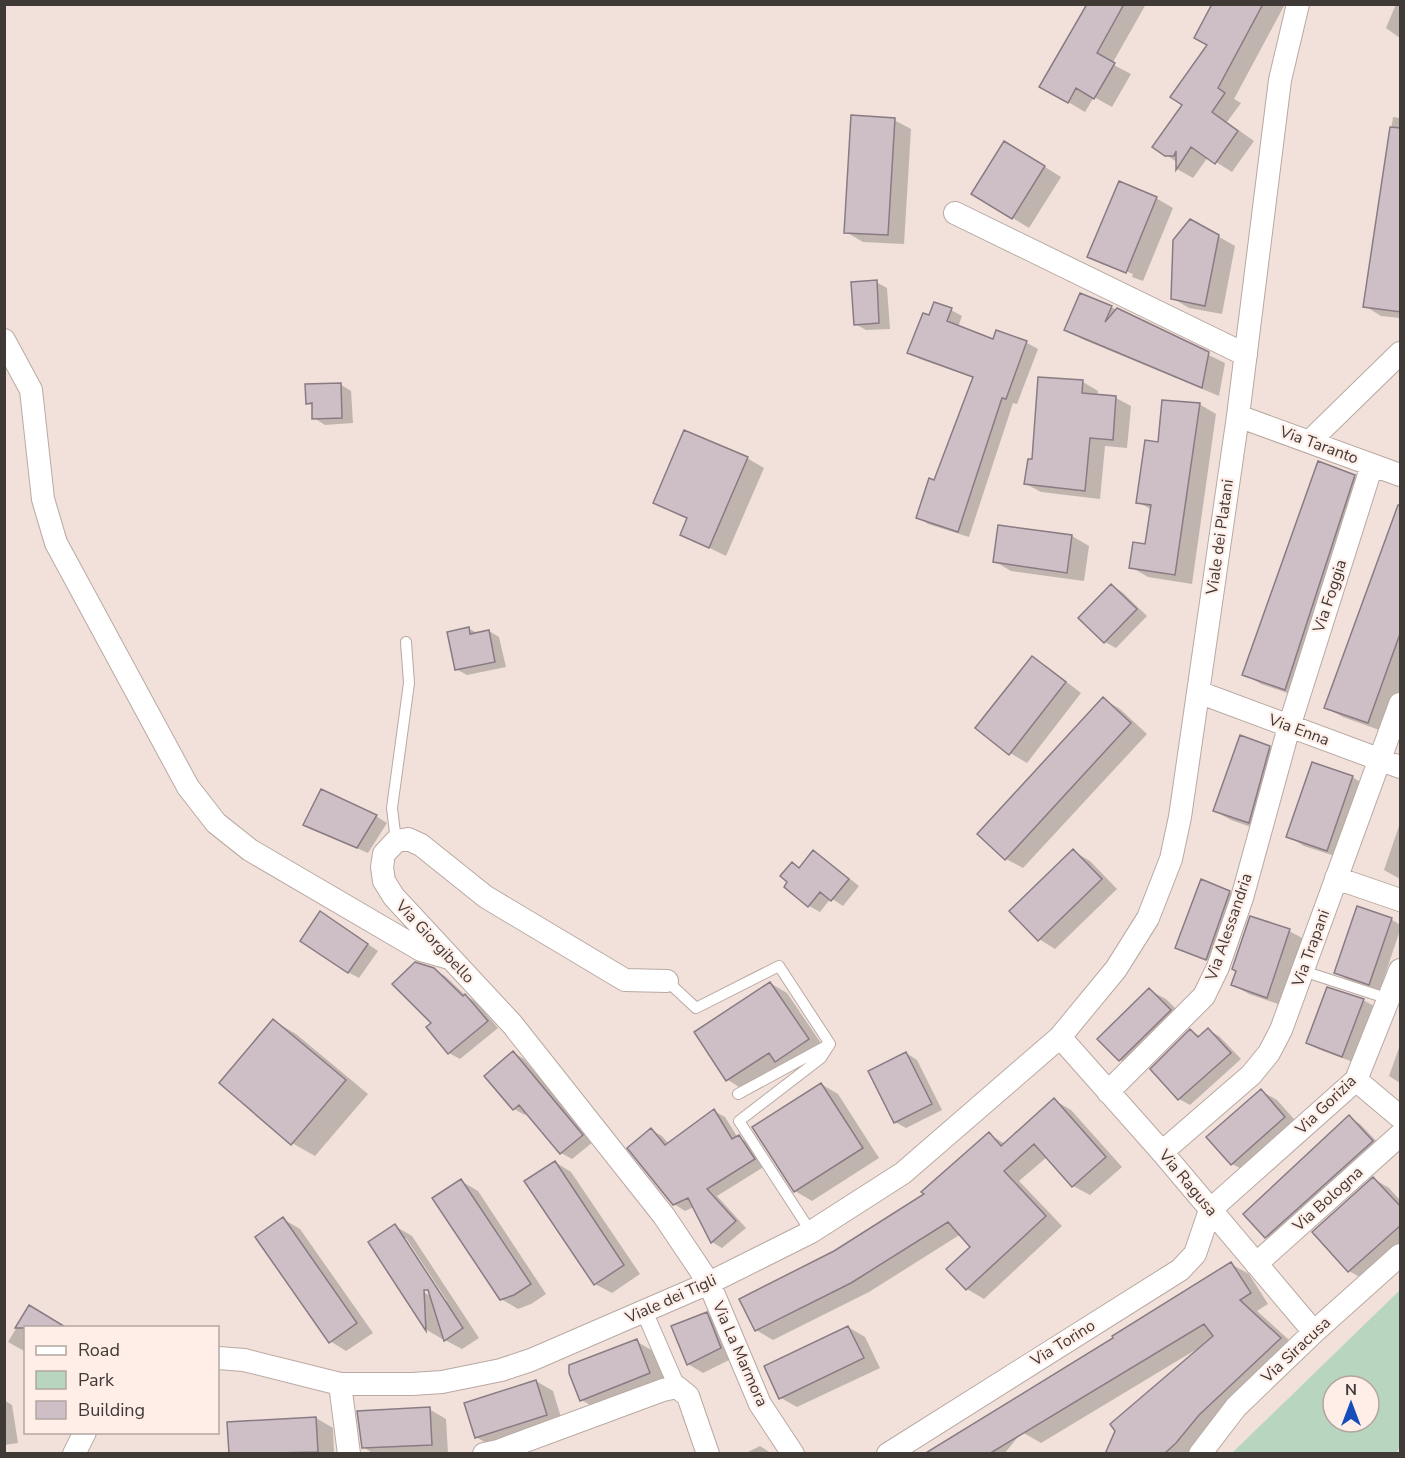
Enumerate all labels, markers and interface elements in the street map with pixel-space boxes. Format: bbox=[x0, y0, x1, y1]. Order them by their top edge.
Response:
street label: Via Taranto bbox=[1276, 420, 1361, 469]
street label: Viale dei Platani bbox=[1201, 478, 1239, 597]
street label: Via Foggia bbox=[1308, 557, 1352, 636]
street label: Via Enna bbox=[1265, 708, 1333, 751]
street label: Via Alessandria bbox=[1200, 870, 1258, 985]
street label: Via Giorgibello bbox=[390, 895, 479, 988]
street label: Via Trapani bbox=[1287, 906, 1335, 991]
street label: Via Gorizia bbox=[1290, 1070, 1361, 1140]
street label: Via Ragusa bbox=[1153, 1144, 1222, 1221]
street label: Via Bologna bbox=[1287, 1162, 1368, 1237]
street label: Viale dei Tigli bbox=[621, 1269, 720, 1329]
street label: Via La Marmora bbox=[707, 1297, 773, 1410]
street label: Via Siracusa bbox=[1256, 1312, 1336, 1389]
street label: Via Torino bbox=[1026, 1315, 1099, 1372]
legend bbox=[24, 1326, 219, 1434]
text: Road bbox=[78, 1338, 120, 1362]
text: Park bbox=[78, 1368, 115, 1392]
north arrow bbox=[1321, 1374, 1381, 1434]
text: N bbox=[1345, 1379, 1357, 1401]
text: Building bbox=[78, 1398, 145, 1422]

